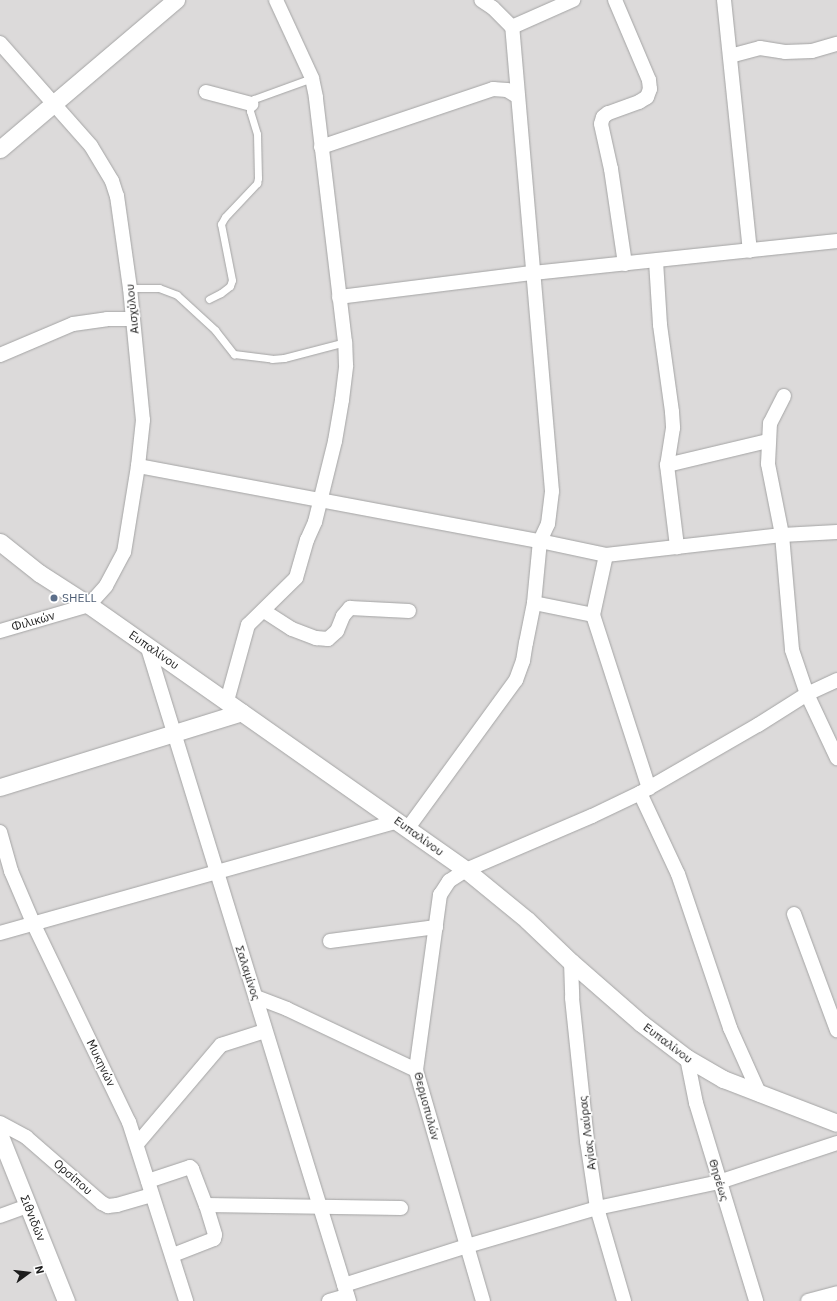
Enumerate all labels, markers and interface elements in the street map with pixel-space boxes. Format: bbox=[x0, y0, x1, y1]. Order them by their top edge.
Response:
street label: Αισχύλου bbox=[122, 283, 142, 335]
place label: SHELL bbox=[62, 591, 96, 605]
marker: SHELL bbox=[49, 593, 59, 603]
street label: Φιλικών bbox=[10, 608, 56, 634]
street label: Ευπαλίνου bbox=[126, 627, 182, 673]
street label: Ευπαλίνου bbox=[391, 813, 447, 859]
street label: Σαλαμίνος bbox=[232, 944, 264, 1002]
street label: Ευπαλίνου bbox=[641, 1020, 695, 1066]
street label: Μυκηνών bbox=[83, 1037, 119, 1089]
street label: Θερμοπυλών bbox=[411, 1070, 443, 1142]
street label: Αγίας Λαύρας bbox=[575, 1095, 599, 1171]
street label: Ορσίπου bbox=[51, 1156, 95, 1198]
street label: Θησέως bbox=[706, 1157, 732, 1203]
street label: Σιθνιδών bbox=[17, 1193, 49, 1243]
north arrow bbox=[8, 1253, 48, 1293]
text: N bbox=[32, 1264, 47, 1276]

